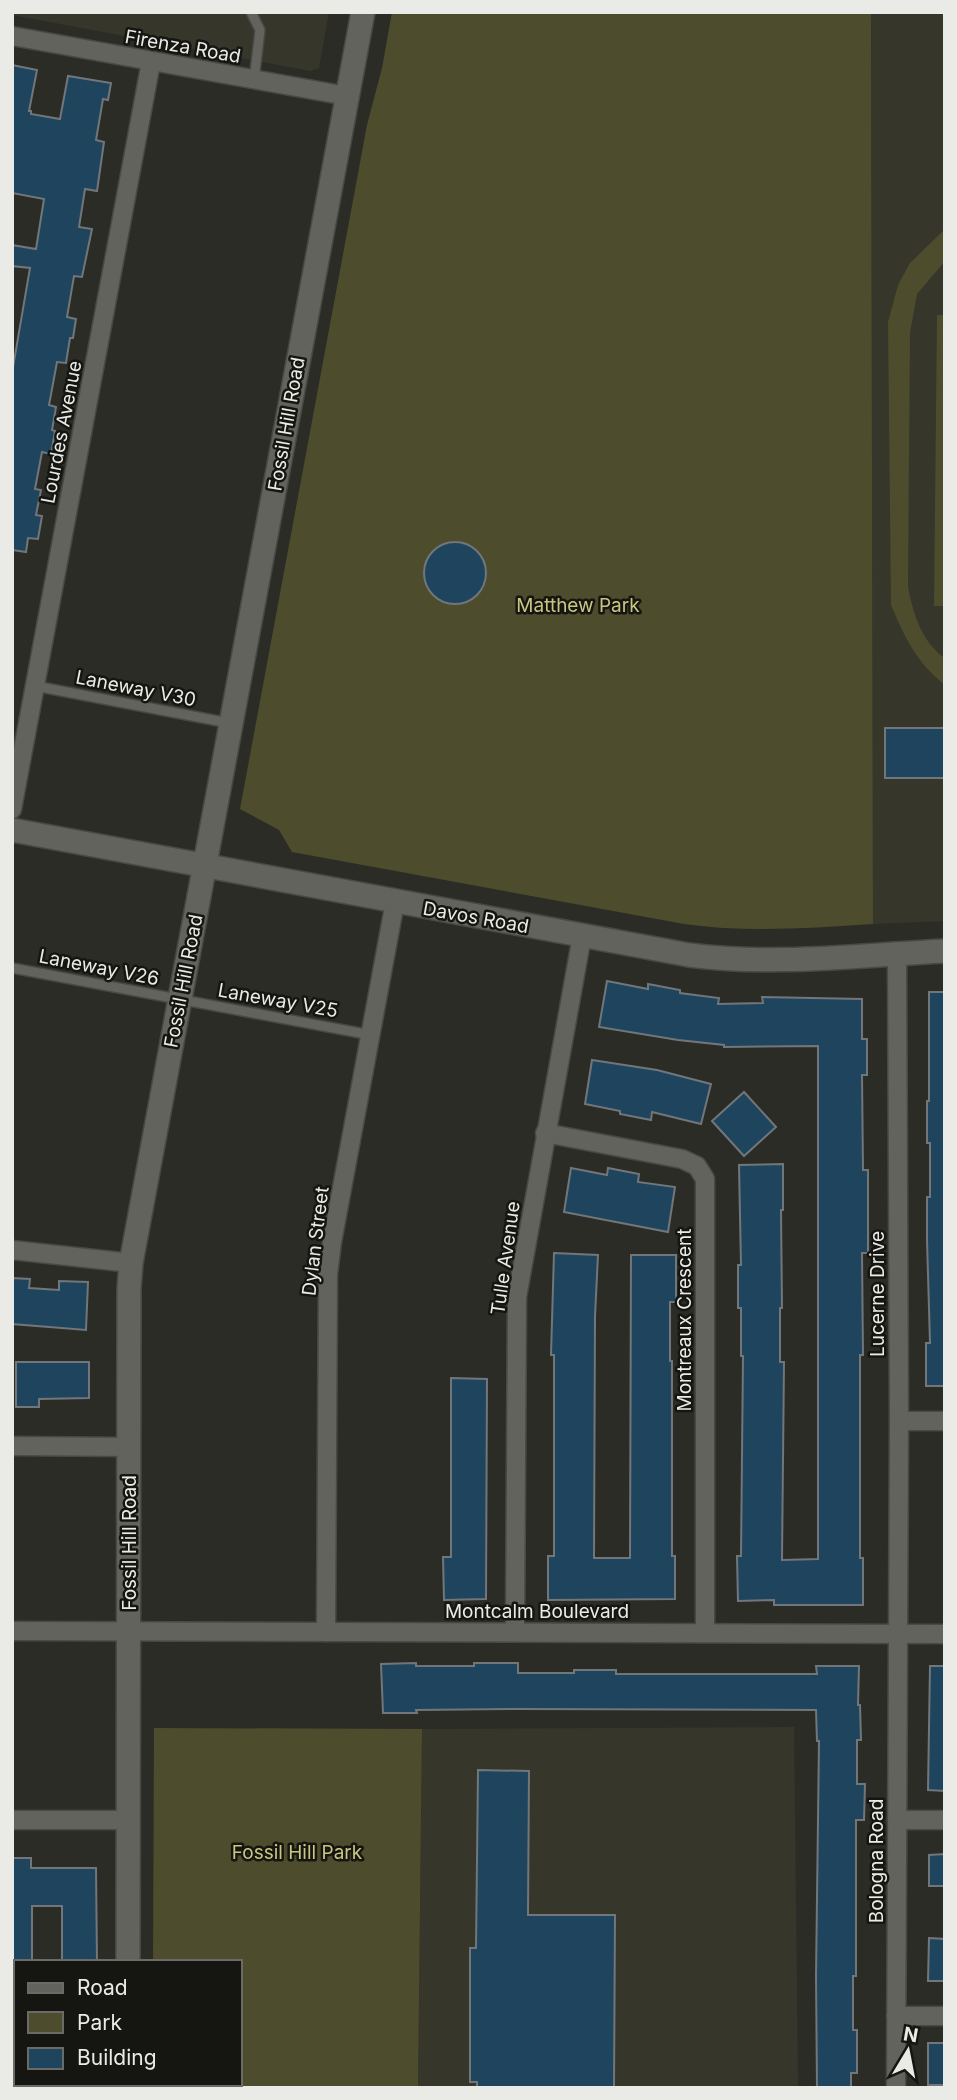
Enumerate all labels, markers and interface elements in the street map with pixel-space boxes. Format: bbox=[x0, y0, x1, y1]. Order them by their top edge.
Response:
street label: Firenza Road bbox=[123, 25, 243, 68]
street label: Fossil Hill Road bbox=[263, 355, 310, 493]
street label: Lourdes Avenue bbox=[36, 359, 87, 505]
park label: Matthew Park bbox=[516, 594, 640, 617]
street label: Laneway V30 bbox=[74, 666, 198, 711]
street label: Davos Road bbox=[421, 897, 531, 938]
street label: Fossil Hill Road bbox=[159, 912, 208, 1050]
street label: Laneway V26 bbox=[37, 945, 161, 990]
street label: Laneway V25 bbox=[216, 979, 340, 1022]
street label: Dylan Street bbox=[297, 1185, 334, 1297]
street label: Tulle Avenue bbox=[486, 1200, 525, 1316]
street label: Montreaux Crescent bbox=[673, 1229, 696, 1411]
street label: Lucerne Drive bbox=[866, 1231, 889, 1357]
street label: Fossil Hill Road bbox=[118, 1475, 141, 1611]
street label: Montcalm Boulevard bbox=[445, 1600, 629, 1623]
street label: Bologna Road bbox=[865, 1799, 888, 1923]
park label: Fossil Hill Park bbox=[232, 1841, 363, 1864]
legend bbox=[14, 1960, 242, 2086]
text: Road bbox=[77, 1975, 128, 2000]
text: Park bbox=[77, 2010, 122, 2035]
north arrow bbox=[873, 2016, 943, 2086]
text: N bbox=[902, 2022, 920, 2047]
text: Building bbox=[77, 2045, 157, 2070]

